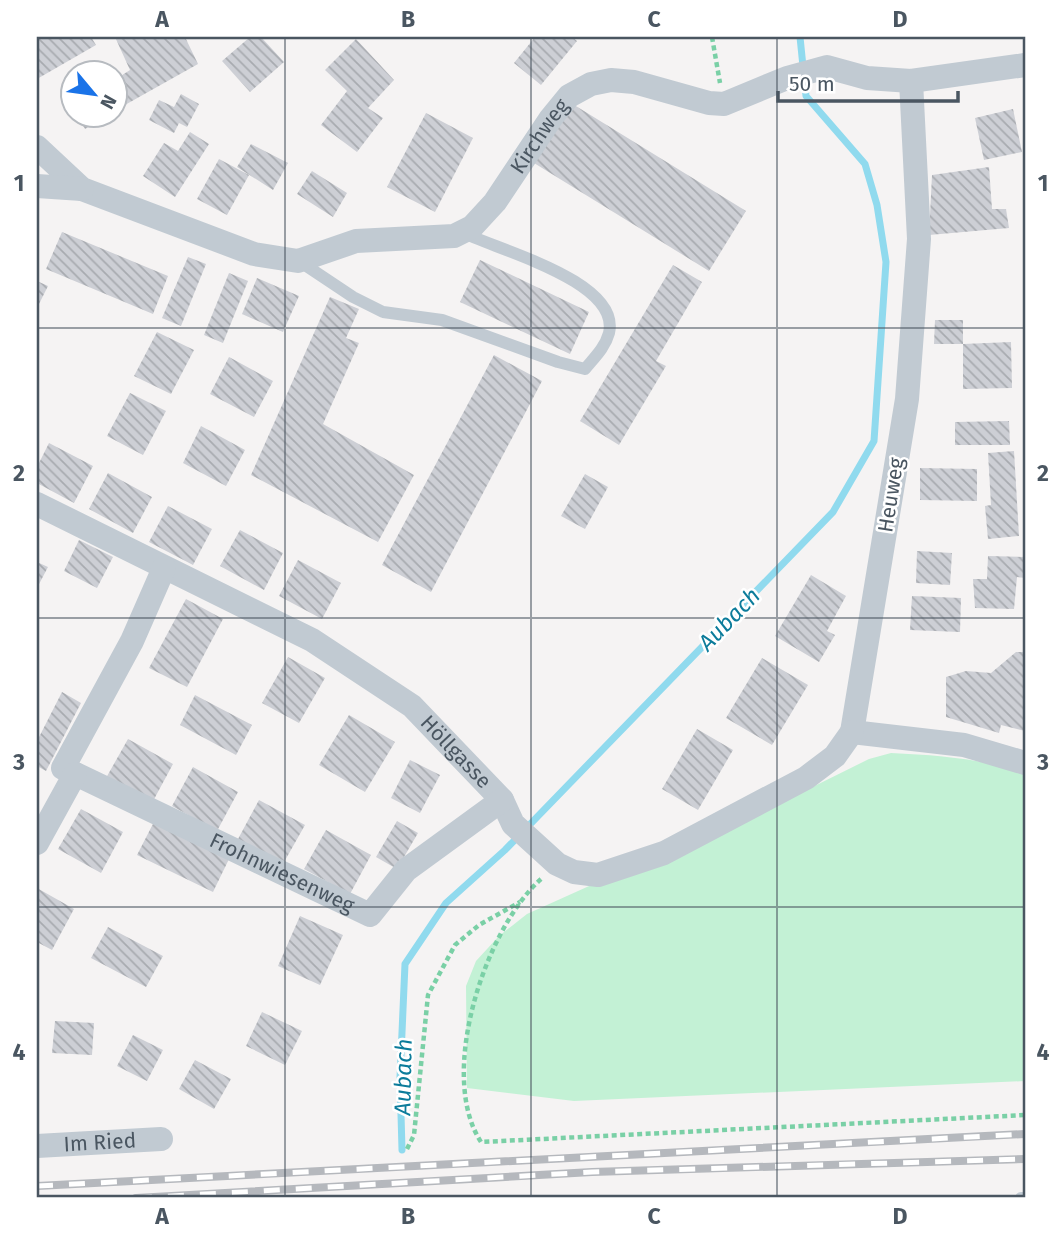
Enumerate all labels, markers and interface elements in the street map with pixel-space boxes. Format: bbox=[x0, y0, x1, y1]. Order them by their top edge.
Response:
text: A bbox=[154, 5, 169, 33]
text: B bbox=[401, 5, 415, 33]
text: C bbox=[647, 5, 661, 33]
text: D bbox=[893, 5, 908, 33]
north arrow bbox=[60, 60, 130, 130]
scale bar bbox=[778, 60, 959, 104]
text: 50 m bbox=[789, 71, 835, 97]
text: N bbox=[95, 91, 122, 113]
street label: Kirchweg bbox=[505, 93, 575, 179]
text: 1 bbox=[14, 169, 24, 197]
text: 1 bbox=[1038, 169, 1048, 197]
street label: Heuweg bbox=[872, 456, 910, 534]
text: 2 bbox=[13, 459, 25, 487]
text: 2 bbox=[1037, 459, 1049, 487]
water label: Aubach bbox=[692, 582, 766, 657]
street label: Höllgasse bbox=[415, 710, 497, 794]
text: 3 bbox=[12, 748, 25, 776]
text: 3 bbox=[1036, 748, 1049, 776]
street label: Frohnwiesenweg bbox=[205, 827, 359, 919]
text: 4 bbox=[13, 1038, 26, 1066]
water label: Aubach bbox=[388, 1038, 418, 1117]
text: 4 bbox=[1037, 1038, 1050, 1066]
street label: Im Ried bbox=[63, 1127, 137, 1157]
text: A bbox=[154, 1202, 169, 1230]
text: B bbox=[401, 1202, 415, 1230]
text: C bbox=[647, 1202, 661, 1230]
text: D bbox=[893, 1202, 908, 1230]

